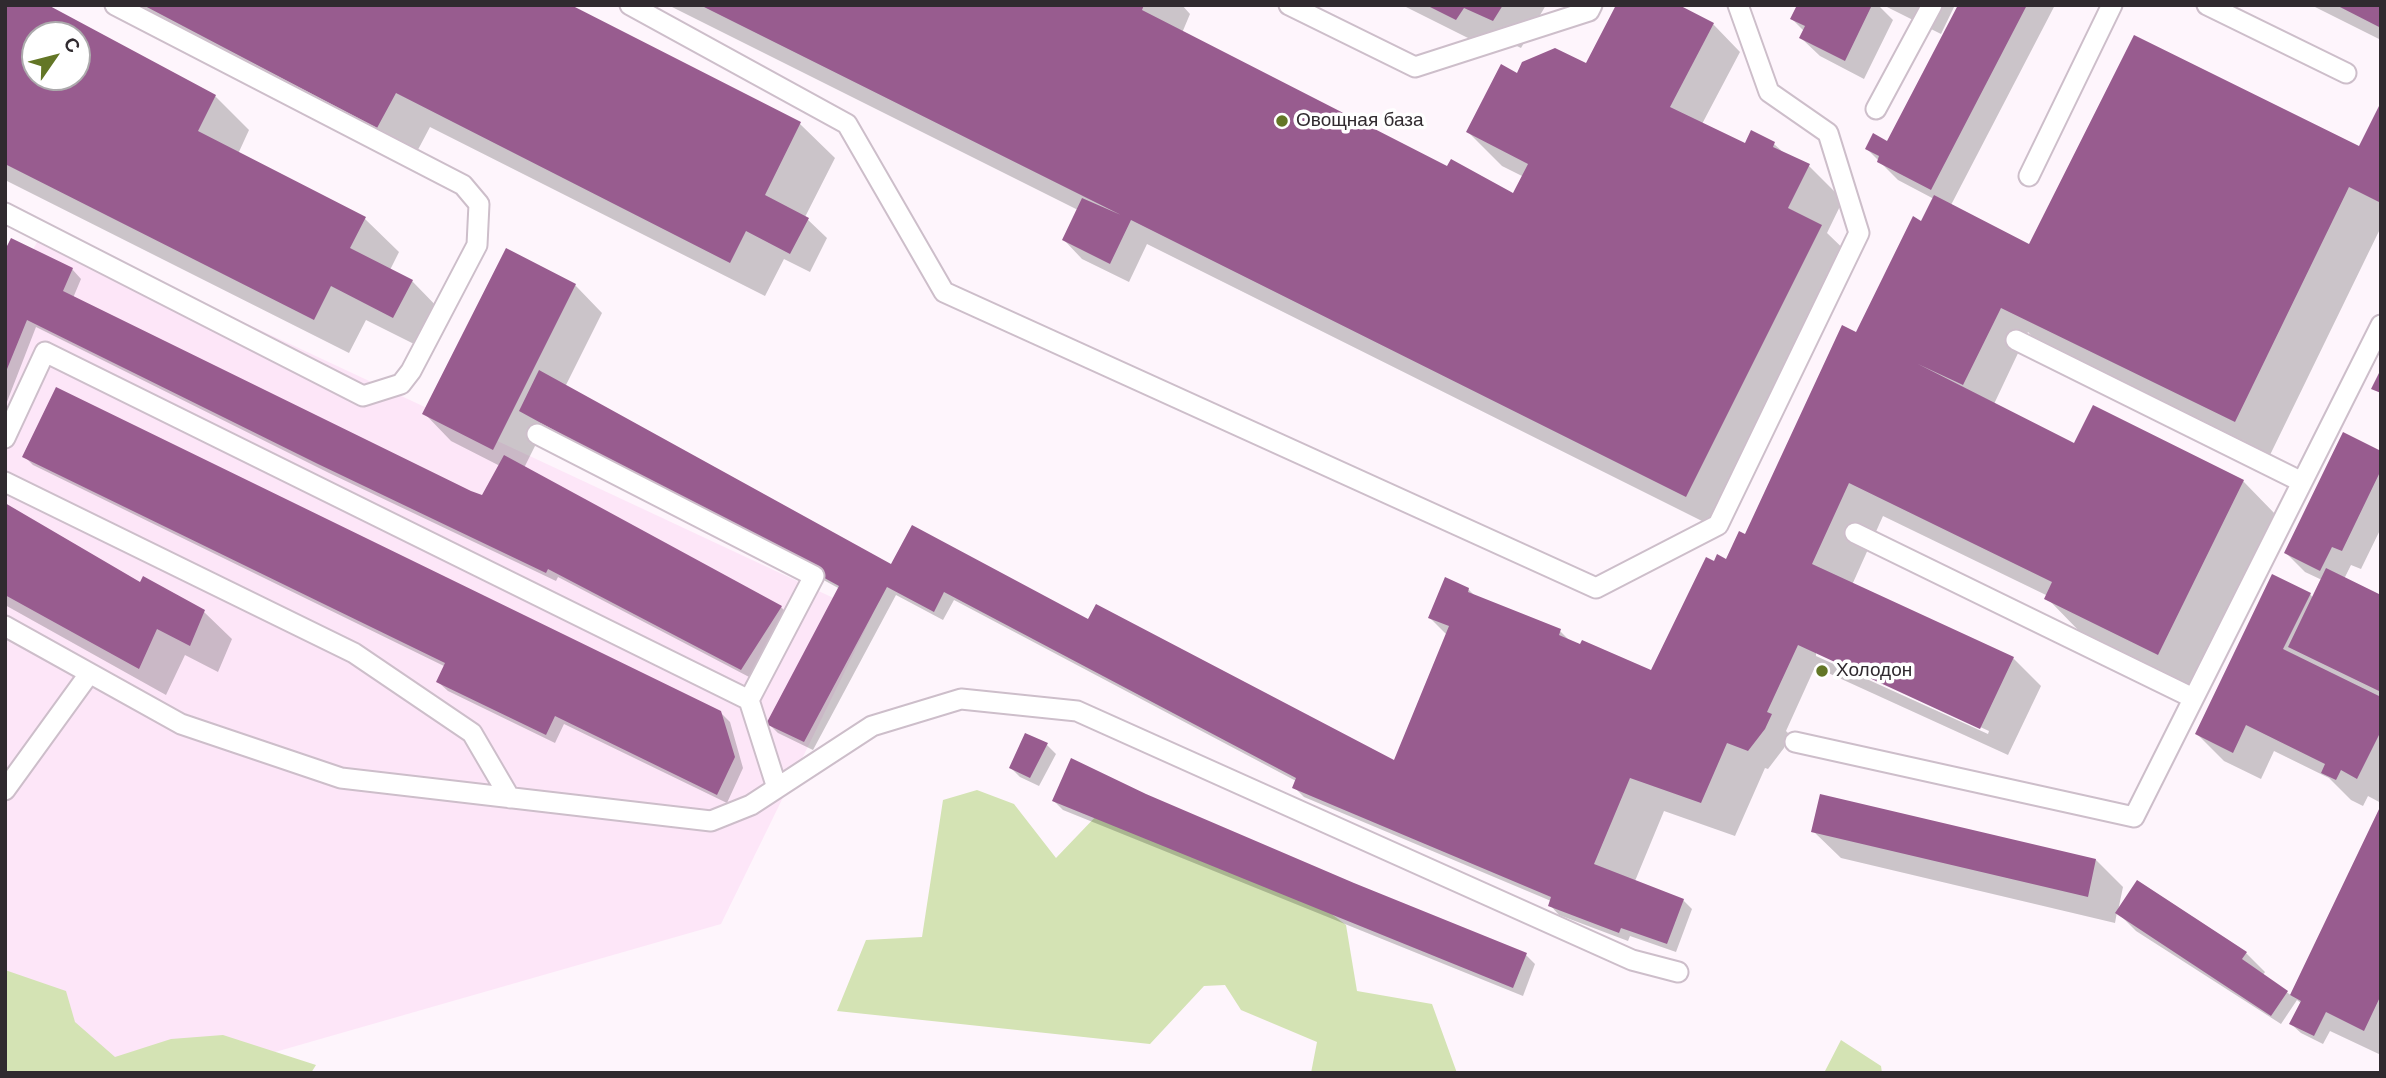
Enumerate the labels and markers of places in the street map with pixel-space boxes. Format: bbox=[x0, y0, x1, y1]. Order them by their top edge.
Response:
place label: Овощная база bbox=[1296, 110, 1424, 132]
marker: Овощная база bbox=[1274, 113, 1290, 129]
place label: Холодон bbox=[1836, 660, 1912, 682]
marker: Холодон bbox=[1814, 663, 1830, 679]

